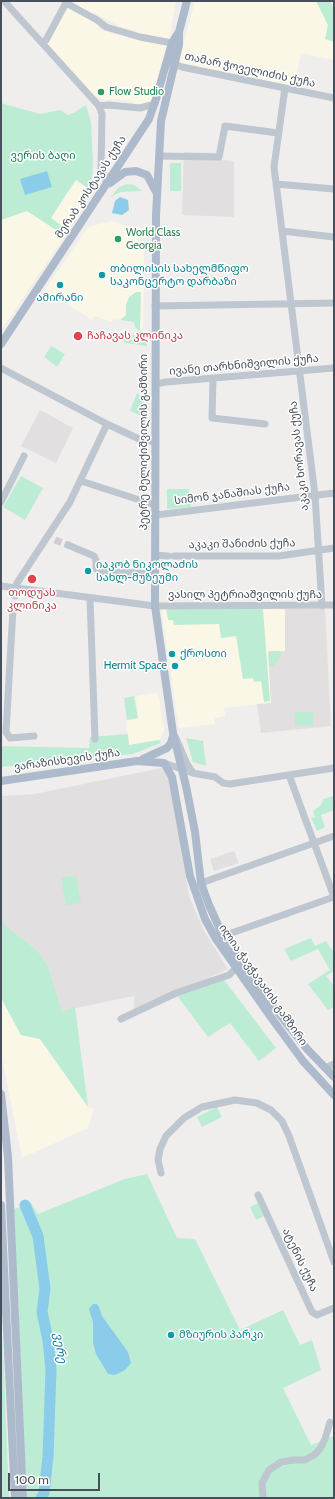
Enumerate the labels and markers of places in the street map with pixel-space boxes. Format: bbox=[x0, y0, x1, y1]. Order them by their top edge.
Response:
place label: Flow Studio bbox=[109, 85, 164, 99]
marker: Flow Studio bbox=[96, 87, 106, 97]
place label: World Class Georgia bbox=[126, 226, 180, 252]
marker: World Class Georgia bbox=[113, 234, 123, 244]
place label: თბილისის სახელმწიფო საკონცერტო დარბაზი bbox=[110, 262, 249, 288]
marker: თბილისის სახელმწიფო საკონცერტო დარბაზი bbox=[97, 270, 107, 280]
marker: ამირანი bbox=[55, 280, 65, 290]
place label: ამირანი bbox=[37, 291, 83, 305]
place label: ჩაჩავას კლინიკა bbox=[87, 329, 183, 343]
marker: ჩაჩავას კლინიკა bbox=[72, 330, 84, 342]
place label: იაკობ ნიკოლაძის სახლ-მუზეუმი bbox=[96, 558, 198, 584]
marker: იაკობ ნიკოლაძის სახლ-მუზეუმი bbox=[83, 566, 93, 576]
marker: თოდუას კლინიკა bbox=[26, 573, 38, 585]
place label: თოდუას კლინიკა bbox=[7, 586, 57, 612]
place label: ქროსთი bbox=[180, 647, 227, 661]
marker: ქროსთი bbox=[167, 649, 177, 659]
place label: Hermit Space bbox=[104, 659, 167, 673]
marker: Hermit Space bbox=[170, 661, 180, 671]
place label: მზიურის პარკი bbox=[179, 1328, 263, 1342]
marker: მზიურის პარკი bbox=[166, 1330, 176, 1340]

